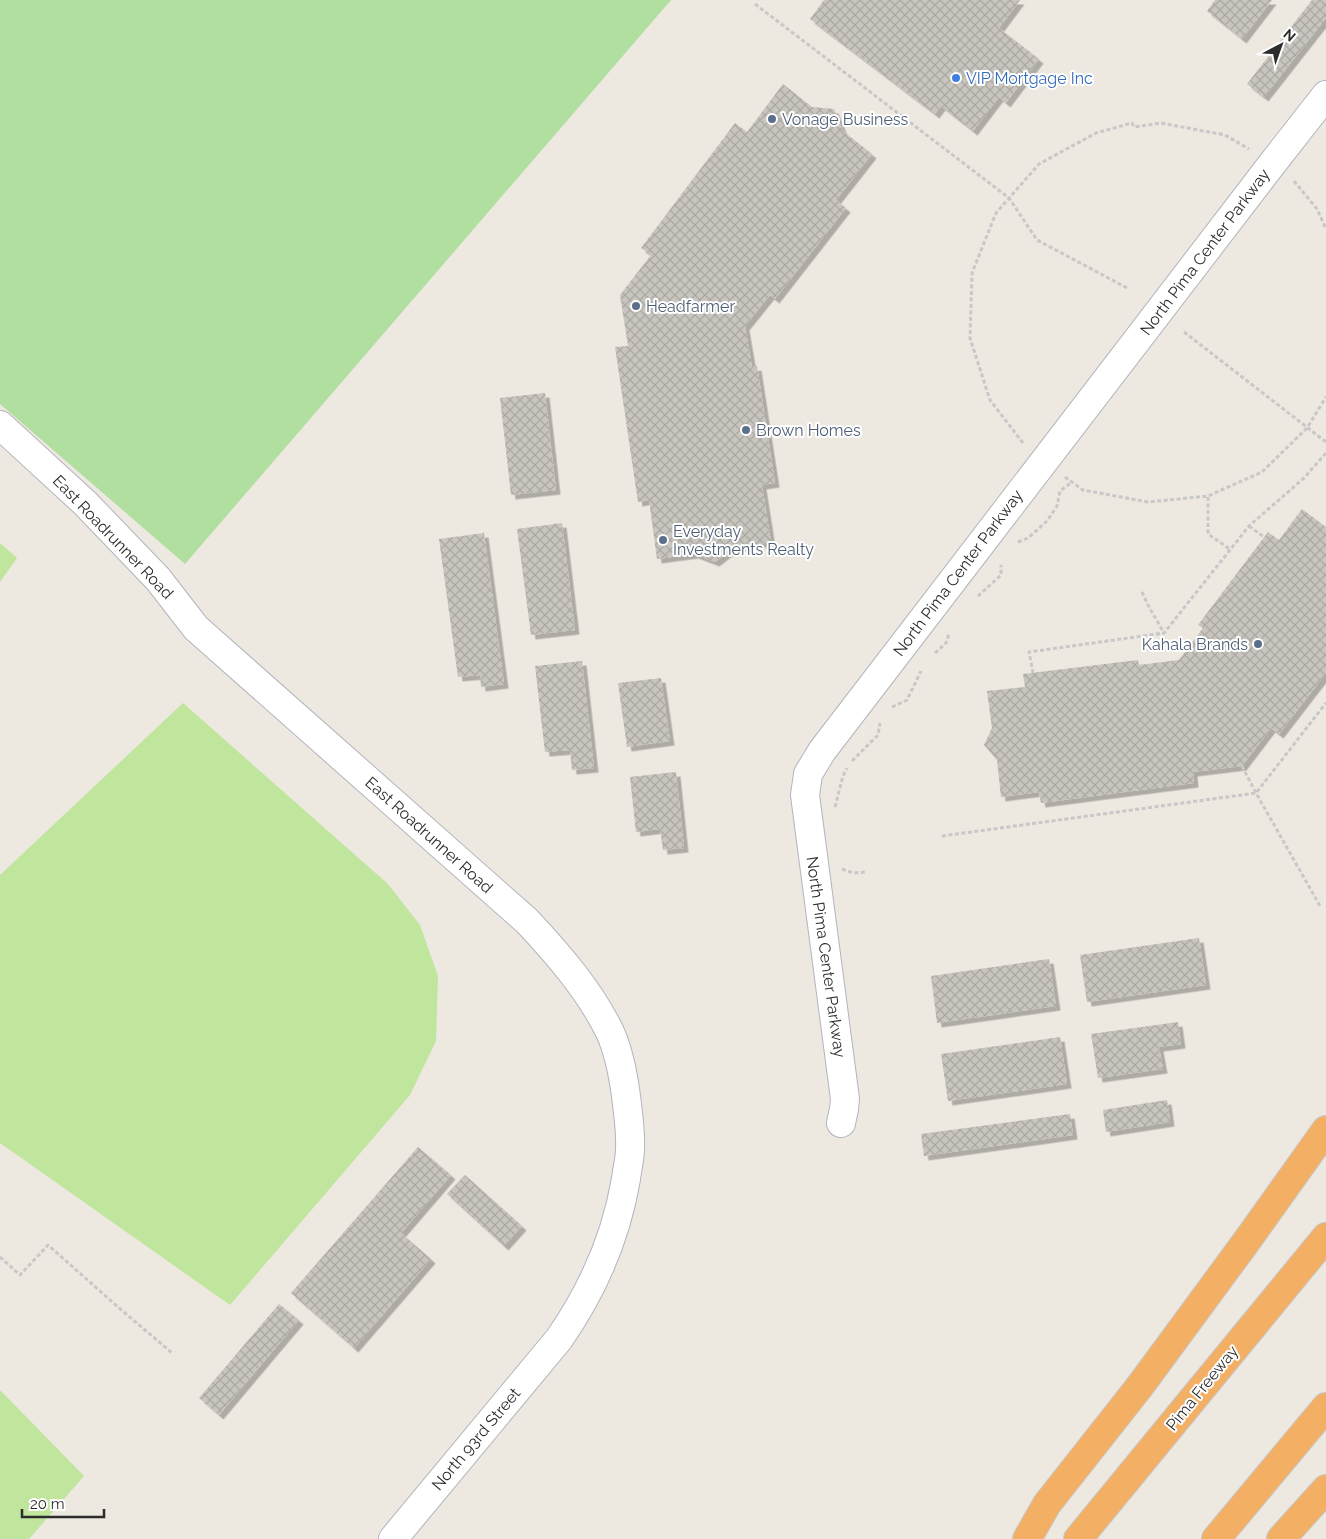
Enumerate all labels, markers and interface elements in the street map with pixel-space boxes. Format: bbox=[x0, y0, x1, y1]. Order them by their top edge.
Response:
north arrow bbox=[1256, 20, 1306, 70]
text: N bbox=[1280, 26, 1299, 45]
place label: VIP Mortgage Inc bbox=[966, 69, 1093, 88]
marker: VIP Mortgage Inc bbox=[950, 72, 962, 84]
place label: Vonage Business bbox=[782, 110, 909, 129]
marker: Vonage Business bbox=[766, 113, 778, 125]
street label: North Pima Center Parkway bbox=[1136, 165, 1274, 339]
place label: Headfarmer bbox=[646, 297, 735, 316]
marker: Headfarmer bbox=[630, 300, 642, 312]
place label: Brown Homes bbox=[756, 421, 861, 440]
marker: Brown Homes bbox=[740, 424, 752, 436]
street label: East Roadrunner Road bbox=[49, 471, 177, 603]
street label: North Pima Center Parkway bbox=[889, 486, 1027, 660]
place label: Everyday Investments Realty bbox=[673, 522, 814, 559]
marker: Everyday Investments Realty bbox=[657, 534, 669, 546]
place label: Kahala Brands bbox=[1142, 635, 1248, 654]
marker: Kahala Brands bbox=[1252, 638, 1264, 650]
street label: East Roadrunner Road bbox=[361, 773, 497, 897]
street label: North Pima Center Parkway bbox=[802, 855, 850, 1059]
street label: Pima Freeway bbox=[1162, 1342, 1242, 1434]
street label: North 93rd Street bbox=[428, 1383, 525, 1494]
scale bar bbox=[22, 1486, 105, 1518]
text: 20 m bbox=[30, 1495, 65, 1513]

